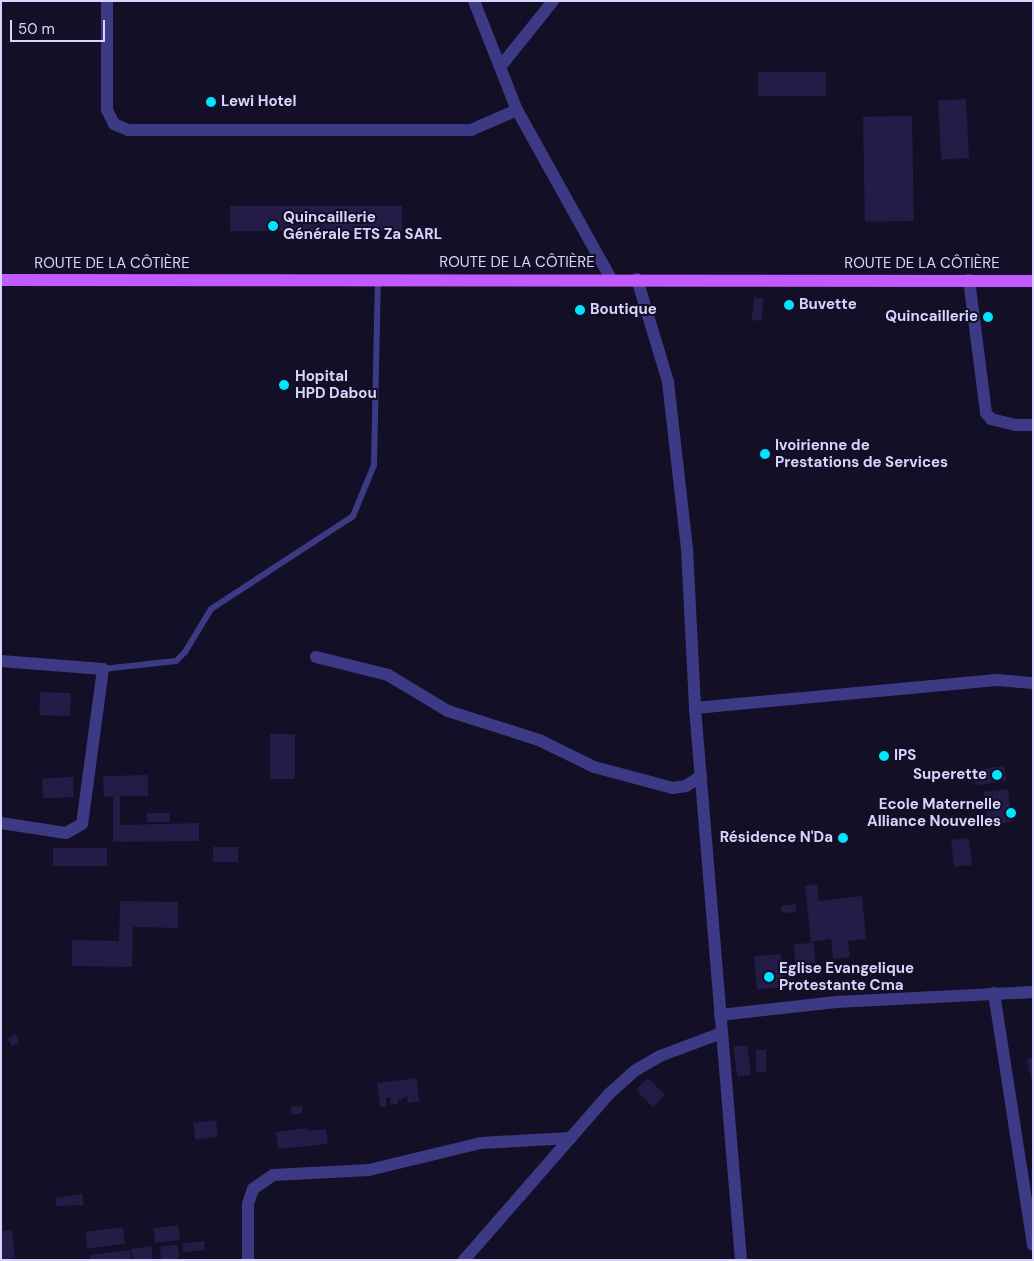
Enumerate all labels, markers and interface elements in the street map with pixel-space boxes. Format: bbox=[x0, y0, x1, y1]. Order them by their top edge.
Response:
scale bar bbox=[12, 10, 108, 42]
text: 50 m bbox=[18, 19, 55, 39]
place label: Lewi Hotel bbox=[221, 93, 297, 111]
marker: Lewi Hotel bbox=[205, 96, 217, 108]
place label: Quincaillerie Générale ETS Za SARL bbox=[283, 208, 442, 243]
marker: Quincaillerie Générale ETS Za SARL bbox=[267, 220, 279, 232]
street label: ROUTE DE LA CÔTIÈRE bbox=[439, 254, 595, 272]
street label: ROUTE DE LA CÔTIÈRE bbox=[34, 255, 190, 273]
street label: ROUTE DE LA CÔTIÈRE bbox=[844, 255, 1000, 273]
place label: Buvette bbox=[799, 296, 857, 314]
marker: Buvette bbox=[783, 299, 795, 311]
place label: Boutique bbox=[590, 301, 657, 319]
marker: Boutique bbox=[574, 304, 586, 316]
place label: Quincaillerie bbox=[885, 308, 978, 326]
marker: Quincaillerie bbox=[982, 311, 994, 323]
place label: Hopital HPD Dabou bbox=[295, 367, 377, 402]
marker: Hopital HPD Dabou bbox=[277, 378, 291, 392]
place label: Ivoirienne de Prestations de Services bbox=[775, 436, 948, 471]
marker: Ivoirienne de Prestations de Services bbox=[759, 448, 771, 460]
place label: IPS bbox=[894, 747, 916, 765]
marker: IPS bbox=[878, 750, 890, 762]
place label: Superette bbox=[913, 766, 987, 784]
marker: Superette bbox=[991, 769, 1003, 781]
place label: Ecole Maternelle Alliance Nouvelles bbox=[867, 795, 1001, 830]
marker: Ecole Maternelle Alliance Nouvelles bbox=[1005, 807, 1017, 819]
place label: Résidence N'Da bbox=[720, 829, 833, 847]
marker: Résidence N'Da bbox=[837, 832, 849, 844]
place label: Eglise Evangelique Protestante Cma bbox=[779, 959, 914, 994]
marker: Eglise Evangelique Protestante Cma bbox=[763, 971, 775, 983]

